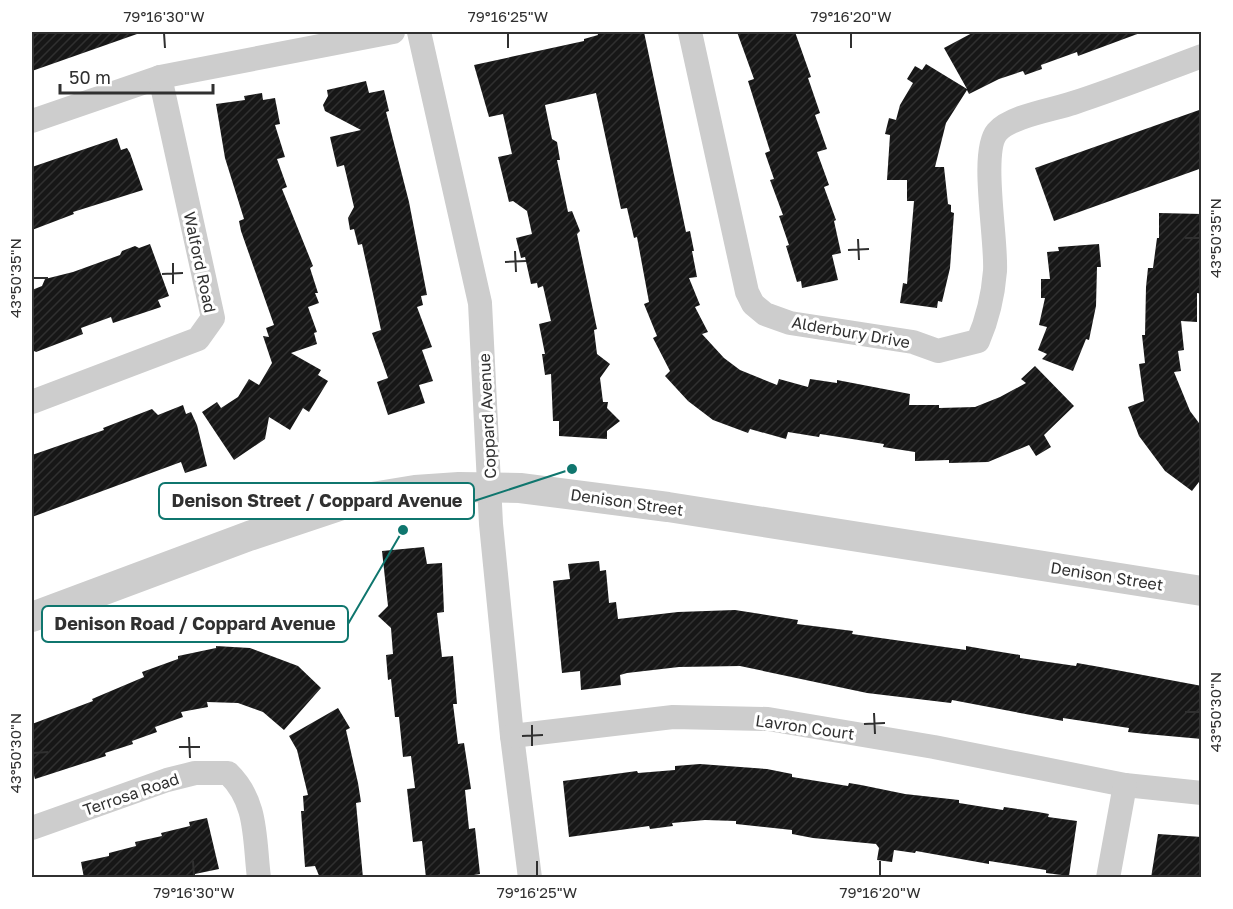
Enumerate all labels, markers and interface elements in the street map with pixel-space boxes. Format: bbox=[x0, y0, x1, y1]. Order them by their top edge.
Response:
text: 79°16'30"W bbox=[123, 7, 205, 25]
text: 79°16'25"W bbox=[468, 7, 548, 25]
text: 79°16'20"W bbox=[810, 7, 892, 25]
scale bar bbox=[60, 57, 213, 95]
text: 50 m bbox=[69, 66, 111, 88]
text: 43°50'35"N bbox=[1206, 198, 1224, 278]
street label: Walford Road bbox=[180, 210, 220, 314]
text: 43°50'35"N bbox=[6, 238, 24, 318]
street label: Alderbury Drive bbox=[790, 312, 912, 352]
street label: Coppard Avenue bbox=[474, 353, 500, 479]
callout: Denison Street / Coppard Avenue bbox=[159, 483, 474, 519]
street label: Denison Street bbox=[569, 484, 685, 520]
text: Denison Street / Coppard Avenue bbox=[172, 489, 463, 511]
street label: Denison Street bbox=[1049, 557, 1165, 595]
callout: Denison Road / Coppard Avenue bbox=[42, 606, 348, 642]
text: Denison Road / Coppard Avenue bbox=[54, 612, 336, 634]
text: 43°50'30"N bbox=[1206, 672, 1224, 752]
street label: Lavron Court bbox=[754, 710, 856, 744]
text: 43°50'30"N bbox=[6, 713, 24, 793]
street label: Terrosa Road bbox=[80, 768, 182, 820]
text: 79°16'30"W bbox=[153, 883, 235, 901]
text: 79°16'25"W bbox=[497, 883, 577, 901]
text: 79°16'20"W bbox=[839, 883, 921, 901]

